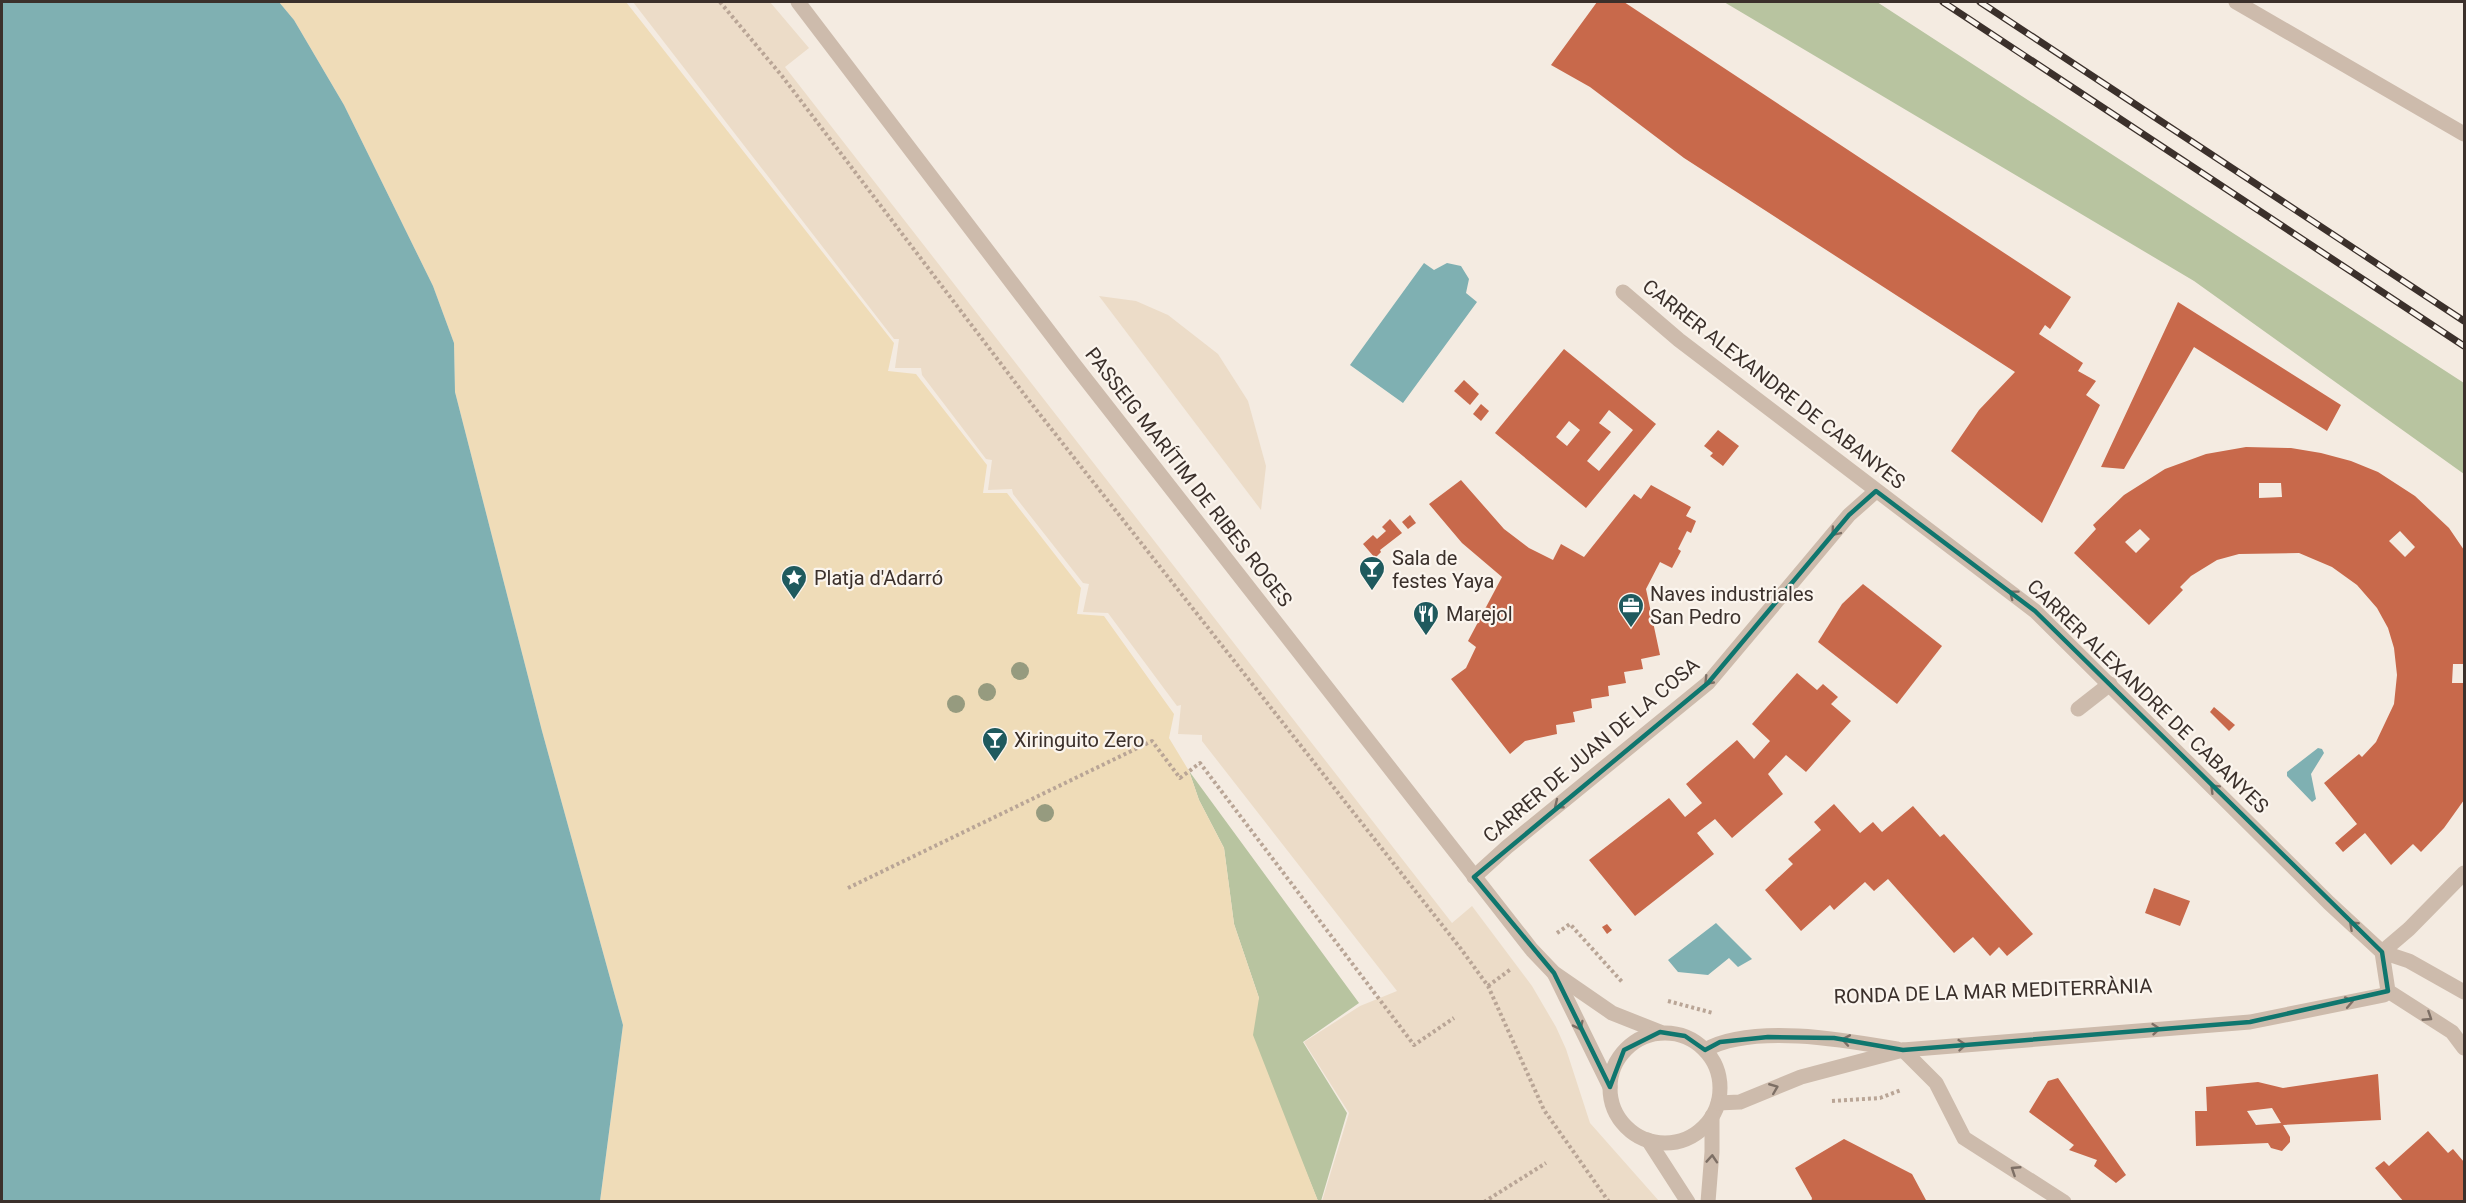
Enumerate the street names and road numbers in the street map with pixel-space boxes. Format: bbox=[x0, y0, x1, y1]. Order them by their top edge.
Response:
street label: CARRER ALEXANDRE DE CABANYES bbox=[1638, 274, 1910, 494]
street label: PASSEIG MARÍTIM DE RIBES ROGES bbox=[1080, 343, 1298, 611]
street label: CARRER ALEXANDRE DE CABANYES bbox=[2022, 574, 2274, 818]
street label: CARRER DE JUAN DE LA COSA bbox=[1478, 652, 1704, 848]
street label: RONDA DE LA MAR MEDITERRÀNIA bbox=[1833, 973, 2153, 1009]

